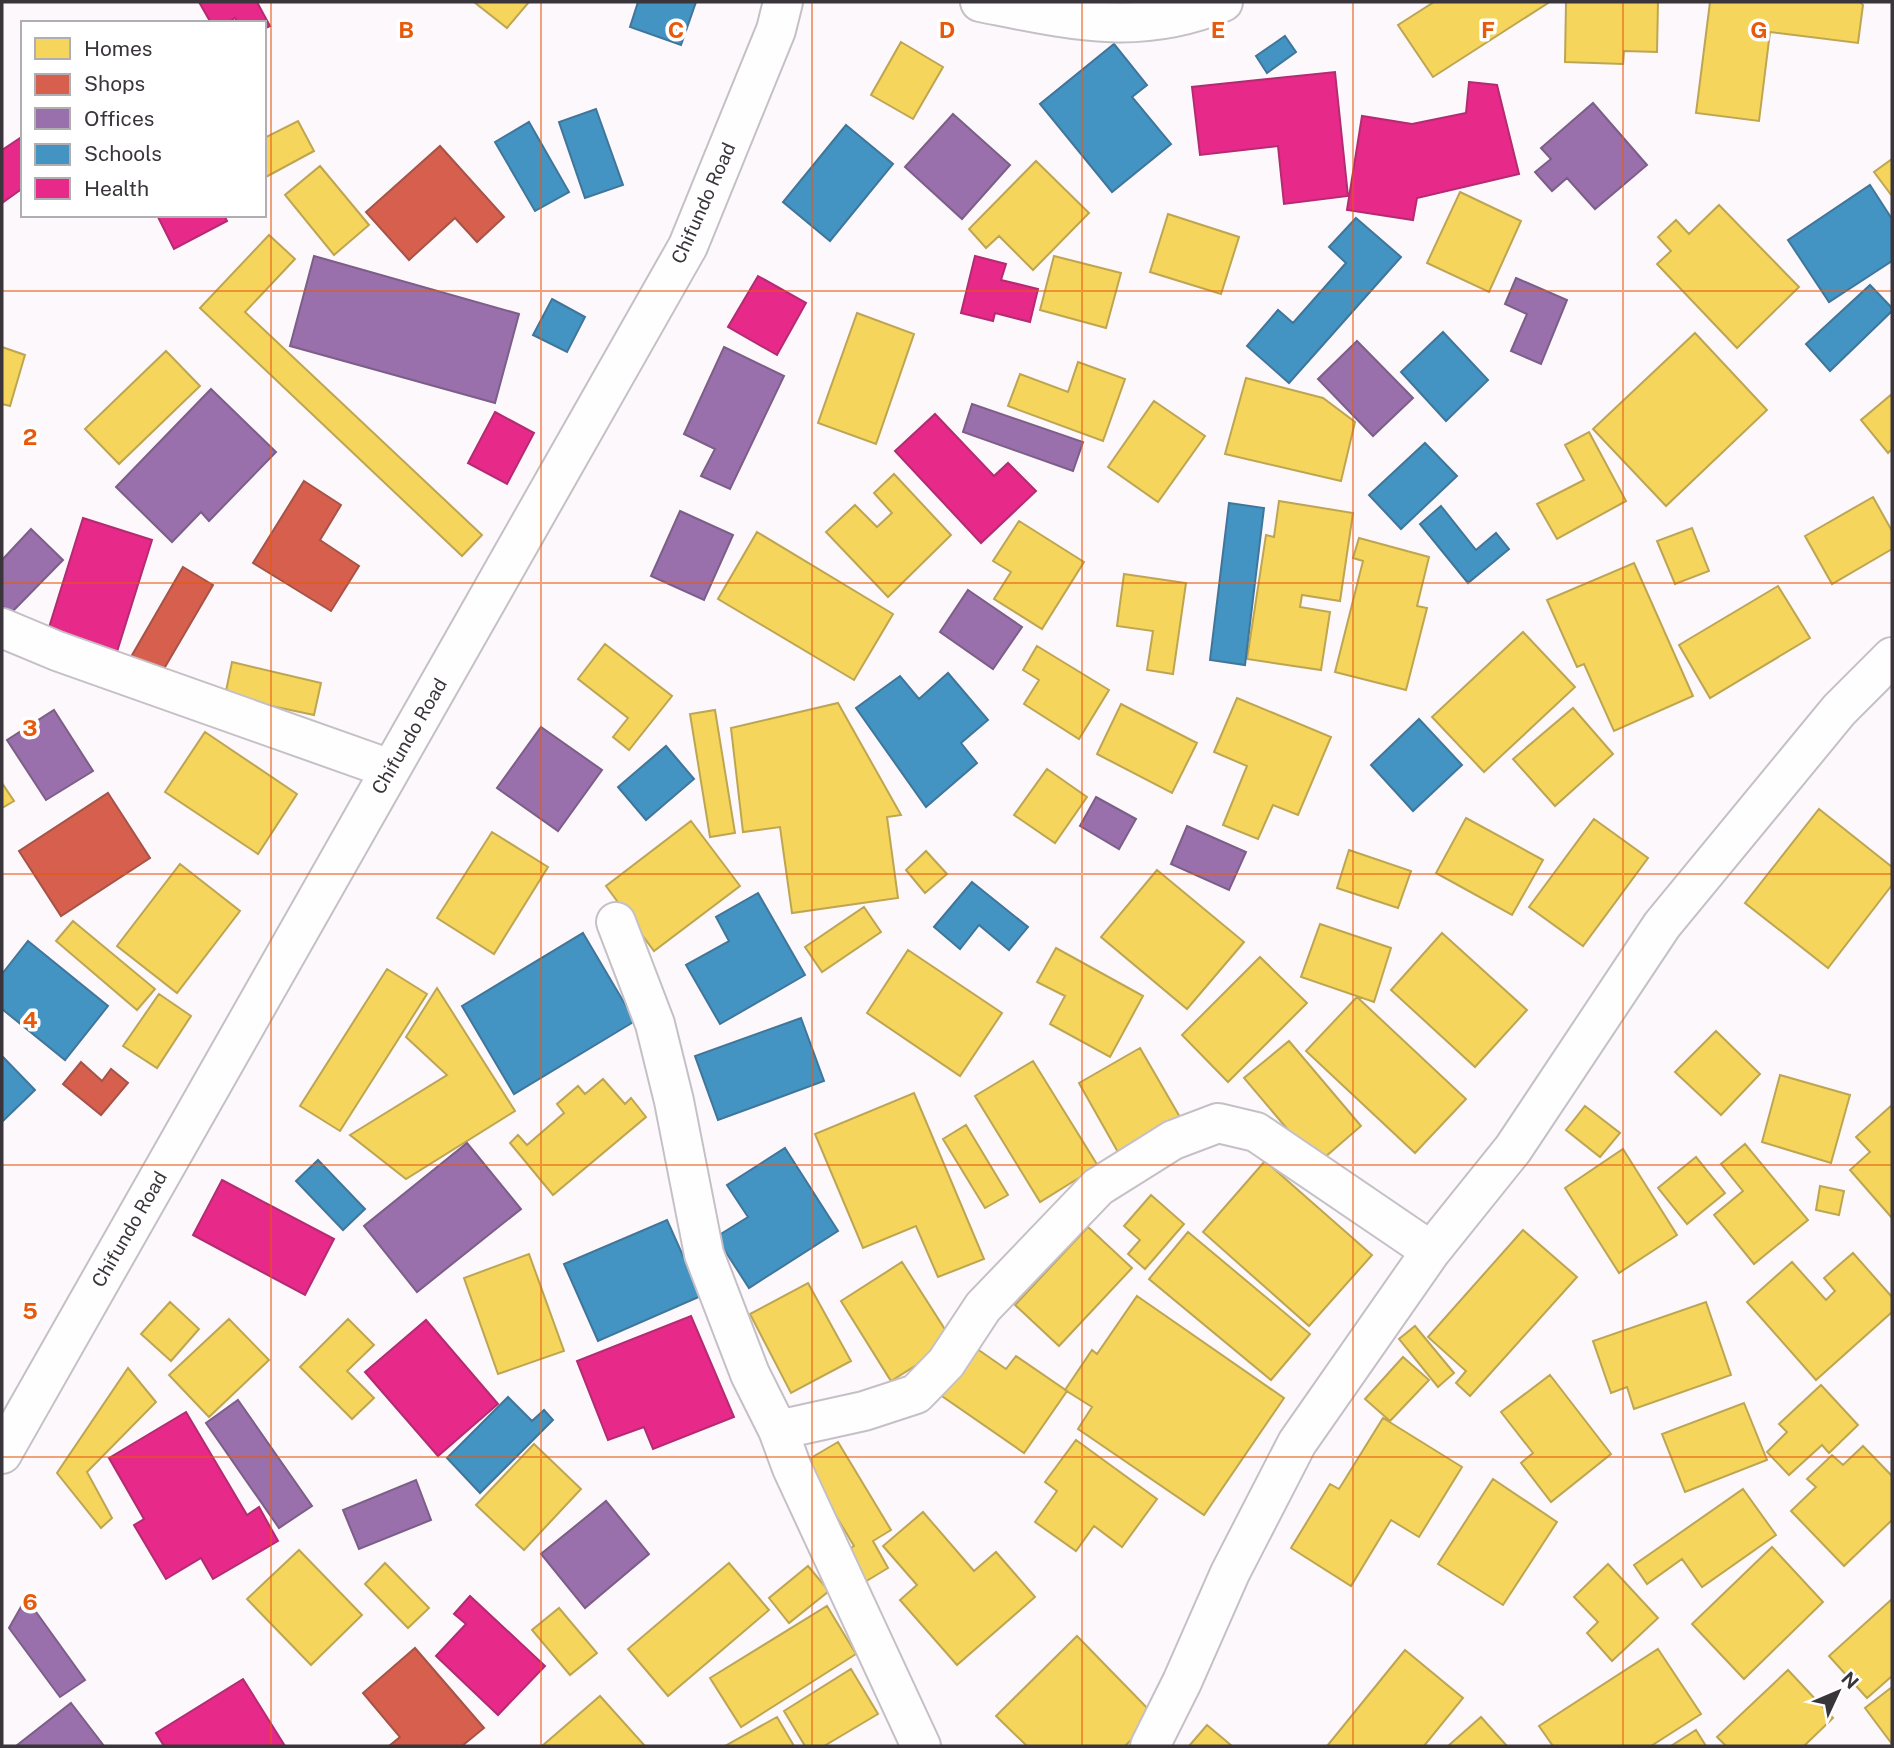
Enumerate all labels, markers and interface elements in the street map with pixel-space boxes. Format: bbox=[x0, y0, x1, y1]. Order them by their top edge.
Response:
text: B bbox=[398, 16, 414, 43]
text: C bbox=[668, 16, 684, 43]
text: D bbox=[939, 16, 955, 43]
text: E bbox=[1211, 16, 1225, 43]
text: F bbox=[1481, 16, 1495, 43]
text: G bbox=[1750, 16, 1768, 43]
legend bbox=[21, 21, 266, 217]
text: Homes bbox=[84, 36, 152, 61]
text: Shops bbox=[84, 71, 145, 96]
text: Offices bbox=[84, 106, 154, 131]
street label: Chifundo Road bbox=[667, 139, 739, 267]
text: Schools bbox=[84, 141, 162, 166]
text: Health bbox=[84, 176, 149, 201]
text: 2 bbox=[23, 423, 37, 450]
street label: Chifundo Road bbox=[367, 674, 451, 798]
text: 3 bbox=[22, 714, 38, 741]
text: 4 bbox=[22, 1006, 38, 1033]
street label: Chifundo Road bbox=[87, 1167, 171, 1291]
text: 5 bbox=[22, 1297, 38, 1324]
text: 6 bbox=[22, 1588, 38, 1615]
north arrow bbox=[1803, 1657, 1873, 1727]
text: N bbox=[1837, 1667, 1863, 1693]

